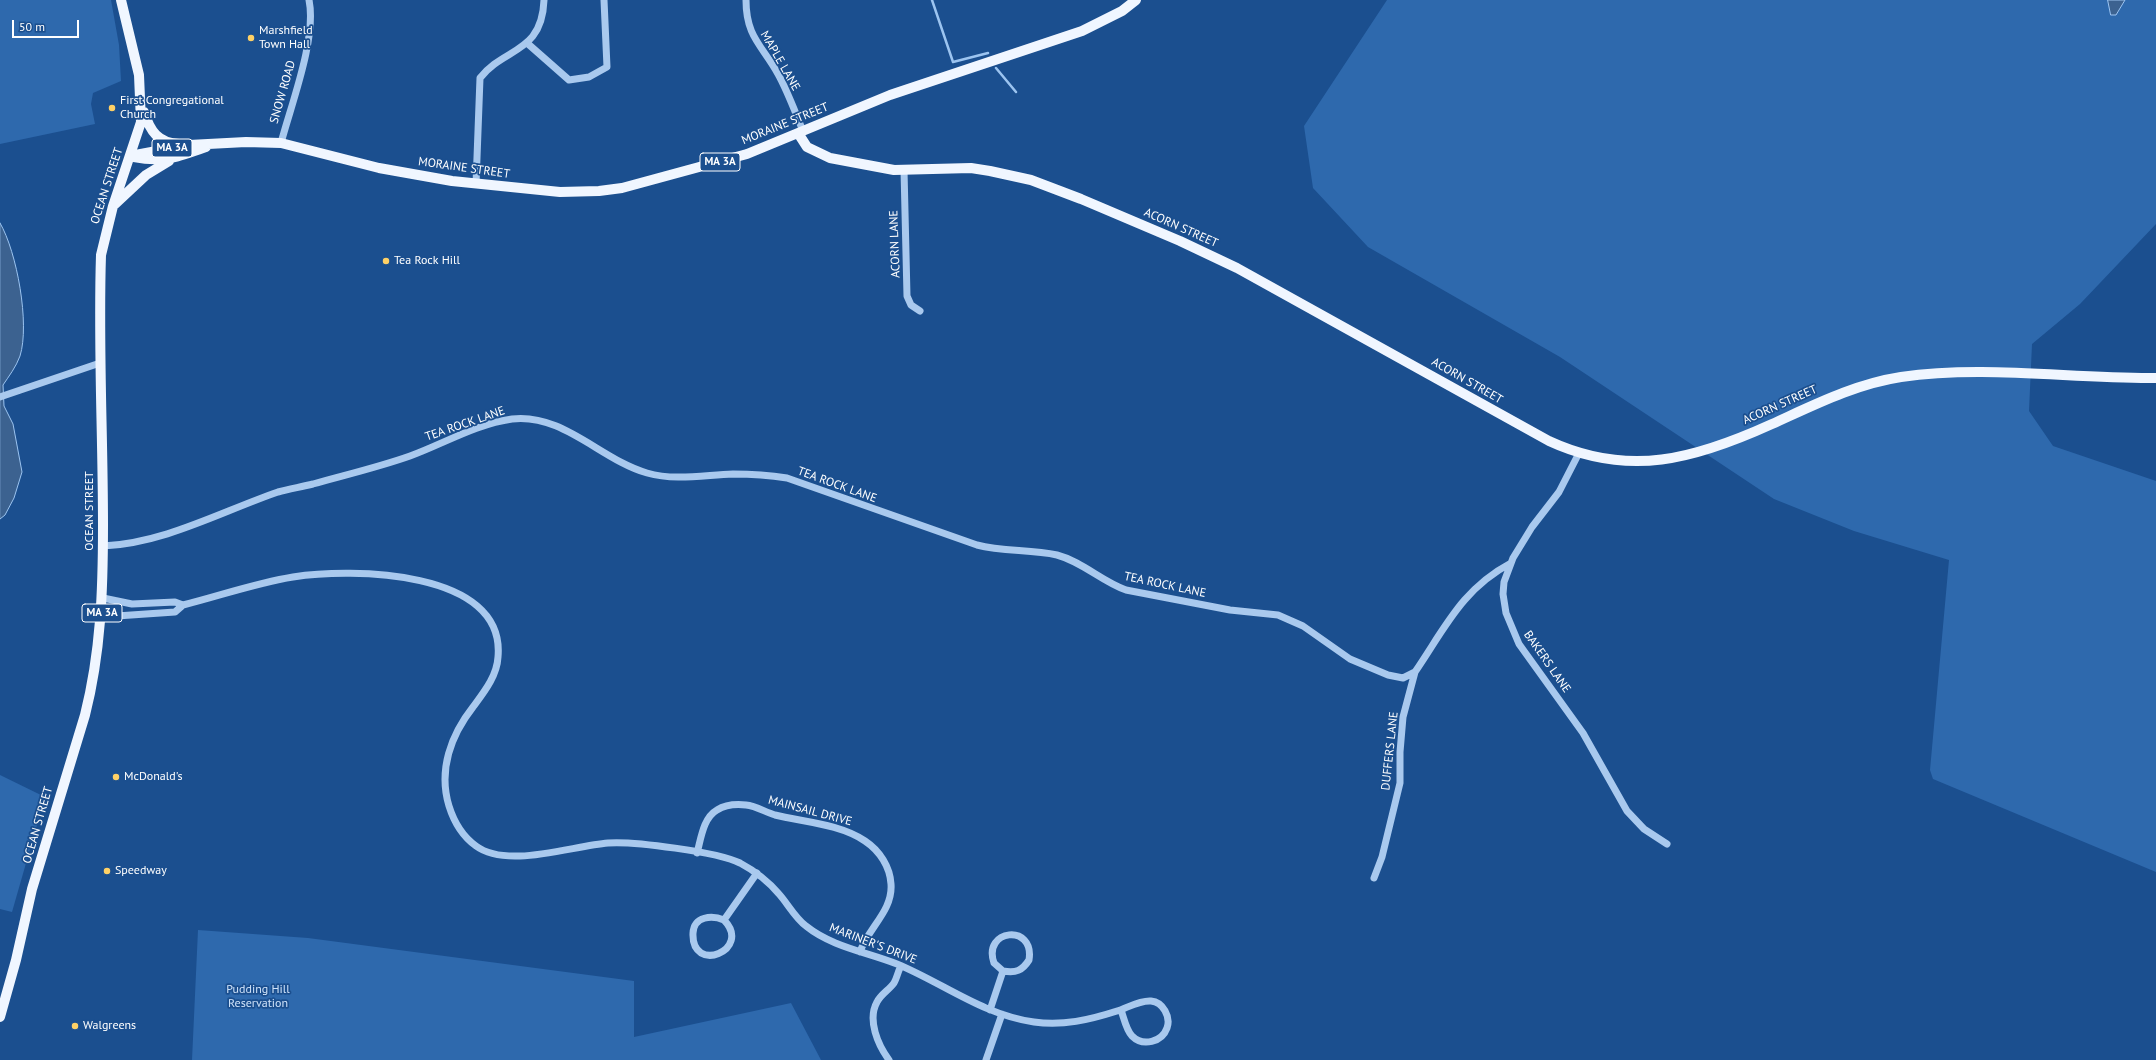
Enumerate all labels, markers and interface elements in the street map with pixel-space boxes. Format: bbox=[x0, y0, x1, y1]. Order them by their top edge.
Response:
scale bar bbox=[14, 12, 81, 38]
text: 50 m bbox=[19, 19, 45, 34]
place label: Marshfield Town Hall bbox=[259, 24, 313, 52]
street label: MAPLE LANE bbox=[757, 28, 803, 94]
marker: Marshfield Town Hall bbox=[246, 33, 256, 43]
street label: SNOW ROAD bbox=[267, 59, 299, 125]
place label: First Congregational Church bbox=[120, 94, 224, 122]
street label: MORAINE STREET bbox=[739, 100, 831, 148]
marker: First Congregational Church bbox=[107, 103, 117, 113]
road number: MA 3A bbox=[152, 139, 192, 157]
street label: OCEAN STREET bbox=[88, 146, 126, 226]
road number: MA 3A bbox=[700, 153, 740, 171]
street label: MORAINE STREET bbox=[417, 154, 511, 182]
street label: ACORN STREET bbox=[1142, 205, 1220, 251]
street label: ACORN LANE bbox=[887, 210, 903, 278]
place label: Tea Rock Hill bbox=[394, 254, 460, 268]
marker: Tea Rock Hill bbox=[381, 256, 391, 266]
street label: ACORN STREET bbox=[1429, 355, 1505, 407]
street label: ACORN STREET bbox=[1741, 382, 1819, 428]
street label: TEA ROCK LANE bbox=[423, 404, 507, 444]
street label: TEA ROCK LANE bbox=[795, 464, 879, 506]
street label: OCEAN STREET bbox=[83, 471, 97, 551]
street label: TEA ROCK LANE bbox=[1123, 569, 1207, 601]
road number: MA 3A bbox=[82, 604, 122, 622]
street label: BAKERS LANE bbox=[1520, 628, 1574, 696]
street label: DUFFERS LANE bbox=[1379, 711, 1401, 791]
place label: McDonald's bbox=[124, 770, 183, 784]
marker: McDonald's bbox=[111, 772, 121, 782]
street label: OCEAN STREET bbox=[20, 785, 56, 865]
street label: MAINSAIL DRIVE bbox=[767, 793, 853, 829]
place label: Speedway bbox=[115, 864, 167, 878]
marker: Speedway bbox=[102, 866, 112, 876]
street label: MARINER'S DRIVE bbox=[827, 921, 919, 967]
park label: Pudding Hill Reservation bbox=[226, 983, 290, 1011]
place label: Walgreens bbox=[83, 1019, 136, 1033]
marker: Walgreens bbox=[70, 1021, 80, 1031]

